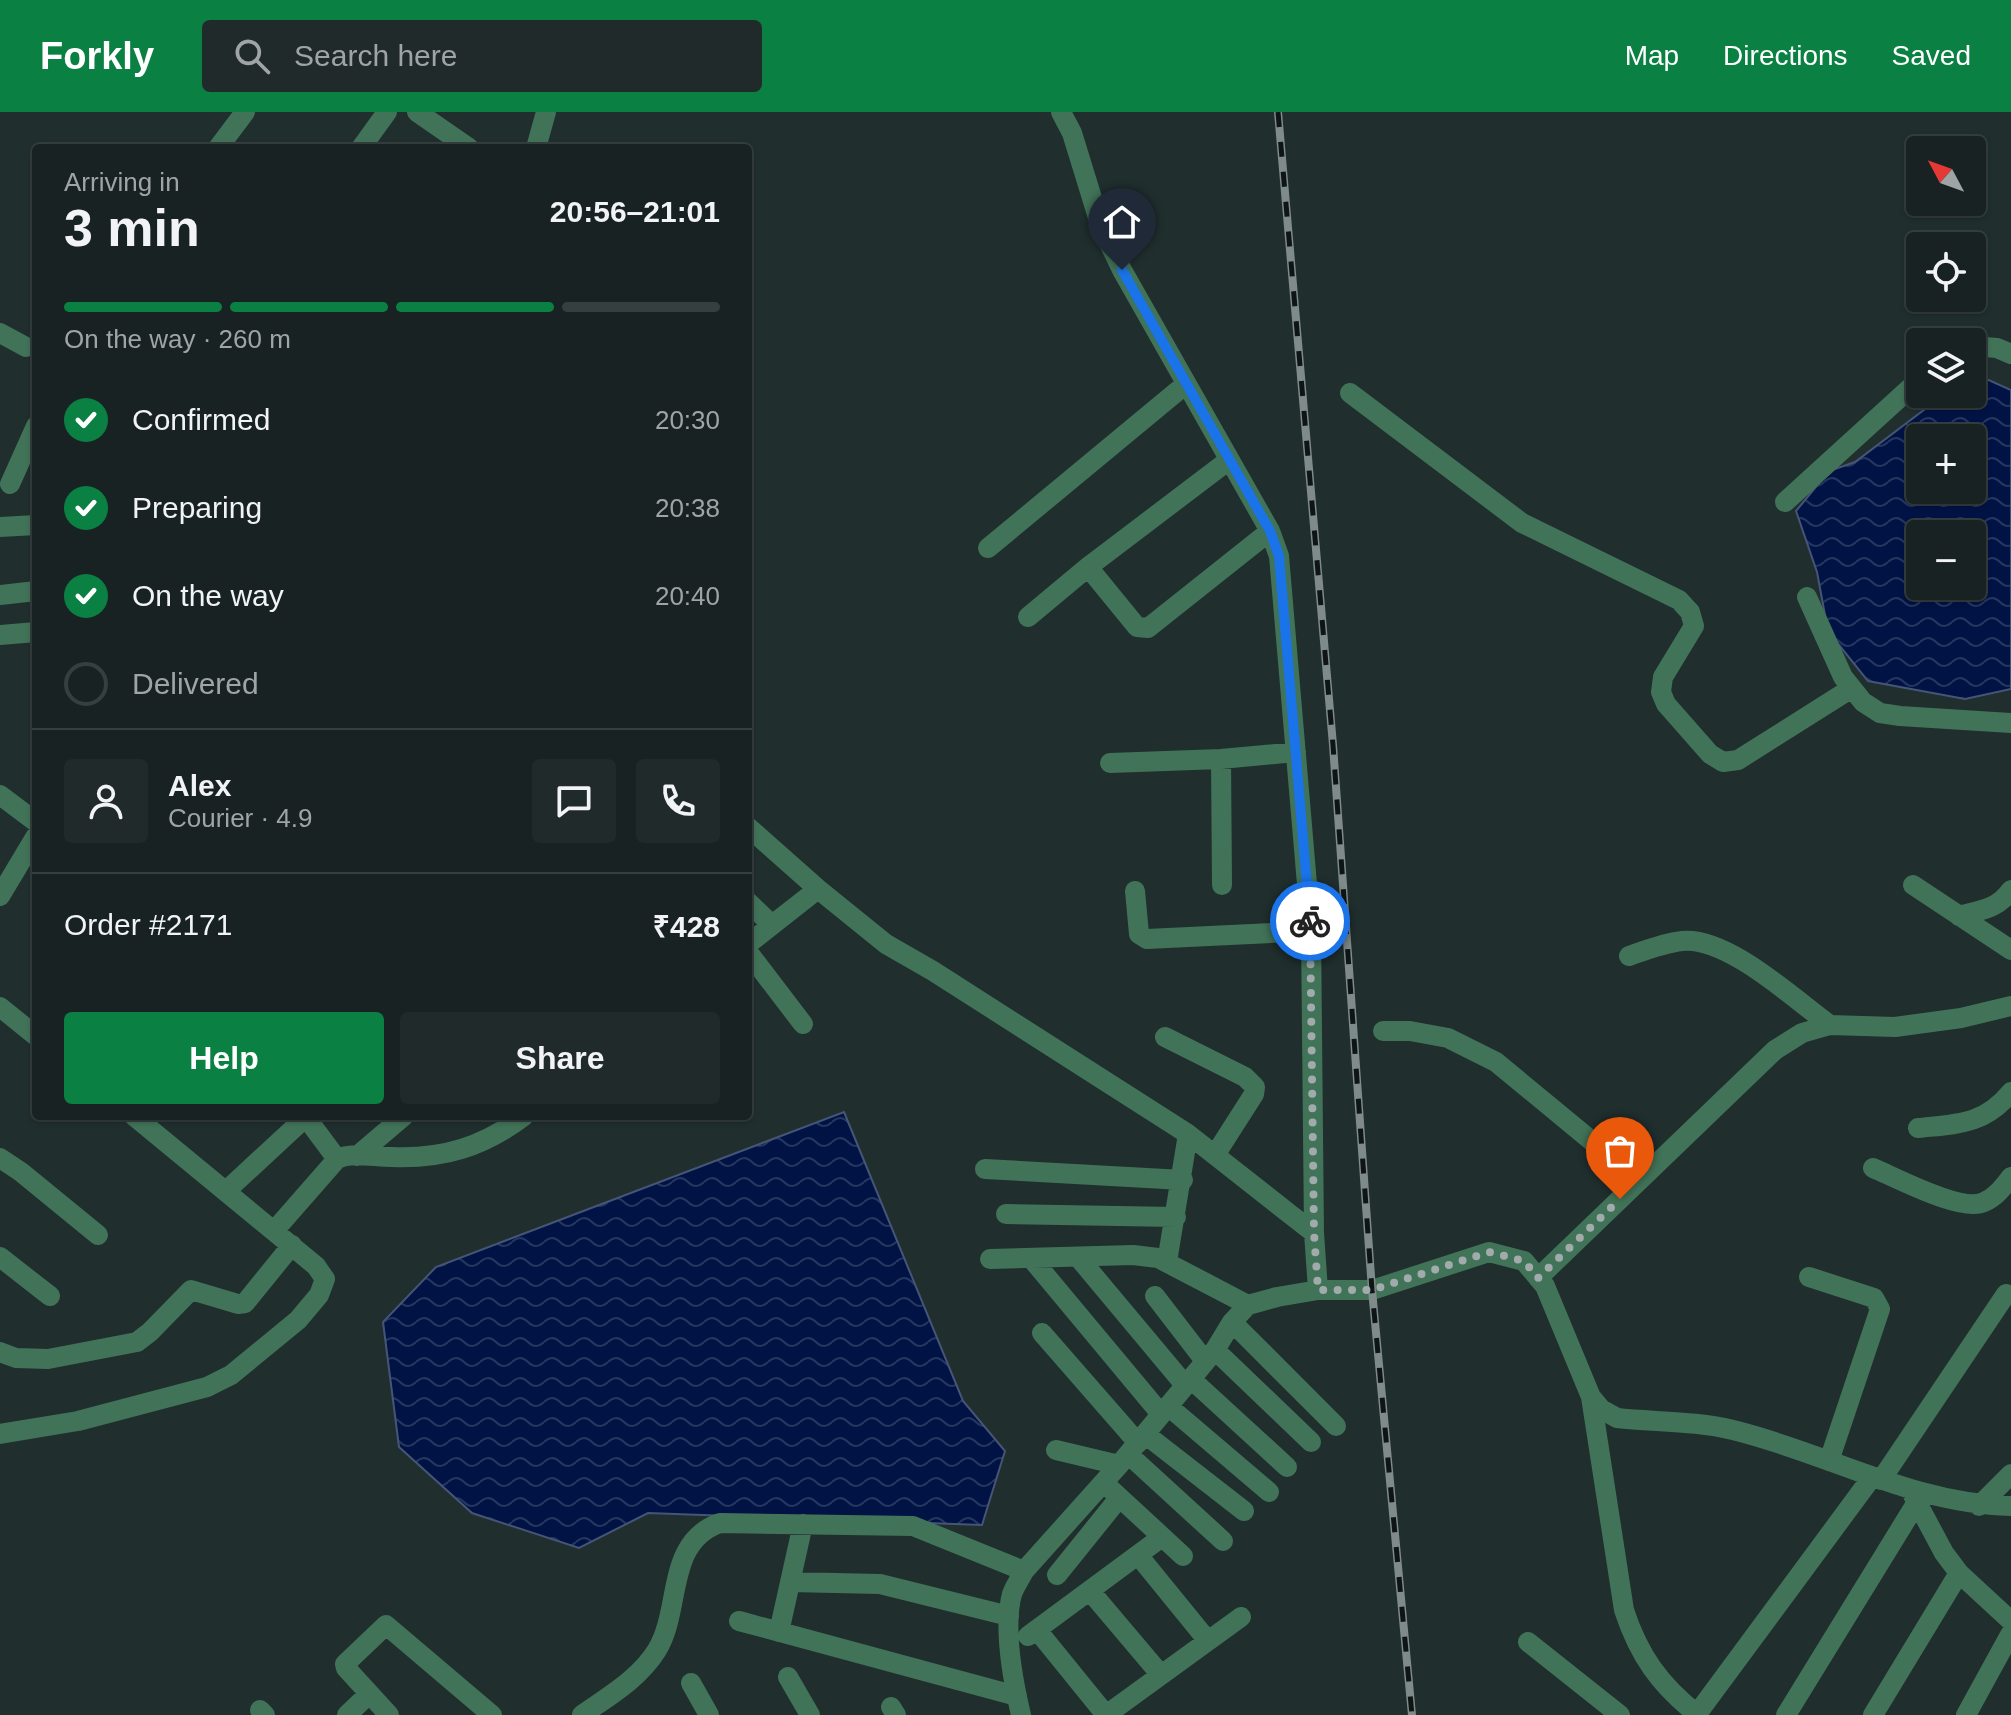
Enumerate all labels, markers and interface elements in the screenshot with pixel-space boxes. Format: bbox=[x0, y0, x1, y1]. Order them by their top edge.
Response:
search box bbox=[202, 20, 762, 92]
icon: search bbox=[230, 34, 274, 78]
text: Forkly bbox=[40, 35, 154, 77]
text: Search here bbox=[294, 39, 457, 72]
text: Map bbox=[1625, 40, 1679, 71]
text: Directions bbox=[1723, 40, 1848, 71]
text: Saved bbox=[1892, 40, 1971, 71]
north arrow bbox=[1906, 136, 1986, 216]
map controls bbox=[1906, 136, 1986, 600]
text: Arriving in bbox=[64, 167, 180, 197]
pin bbox=[1088, 188, 1156, 270]
text: 20:56–21:01 bbox=[550, 195, 720, 228]
text: 3 min bbox=[64, 199, 200, 257]
icon: home bbox=[1100, 200, 1144, 244]
button: locate bbox=[1906, 232, 1986, 312]
text: On the way · 260 m bbox=[64, 324, 291, 354]
button: layers bbox=[1906, 328, 1986, 408]
icon: check bbox=[64, 398, 108, 442]
text: Confirmed bbox=[132, 403, 270, 436]
text: 20:30 bbox=[655, 405, 720, 435]
button: + bbox=[1906, 424, 1986, 504]
icon: check bbox=[64, 486, 108, 530]
text: Preparing bbox=[132, 491, 262, 524]
text: 20:38 bbox=[655, 493, 720, 523]
button: − bbox=[1906, 520, 1986, 600]
icon: check bbox=[64, 574, 108, 618]
text: On the way bbox=[132, 579, 284, 612]
text: 20:40 bbox=[655, 581, 720, 611]
text: Delivered bbox=[132, 667, 259, 700]
button: person bbox=[64, 759, 148, 843]
button: chat bbox=[532, 759, 616, 843]
button: phone bbox=[636, 759, 720, 843]
text: Alex bbox=[168, 769, 231, 802]
text: Courier · 4.9 bbox=[168, 803, 313, 833]
courier bbox=[1270, 881, 1350, 961]
icon: bike bbox=[1288, 899, 1332, 943]
text: Order #2171 bbox=[64, 908, 232, 941]
text: ₹428 bbox=[653, 910, 720, 943]
button: Help bbox=[64, 1012, 384, 1104]
button: Share bbox=[400, 1012, 720, 1104]
pin bbox=[1586, 1117, 1654, 1199]
icon: bag bbox=[1598, 1129, 1642, 1173]

